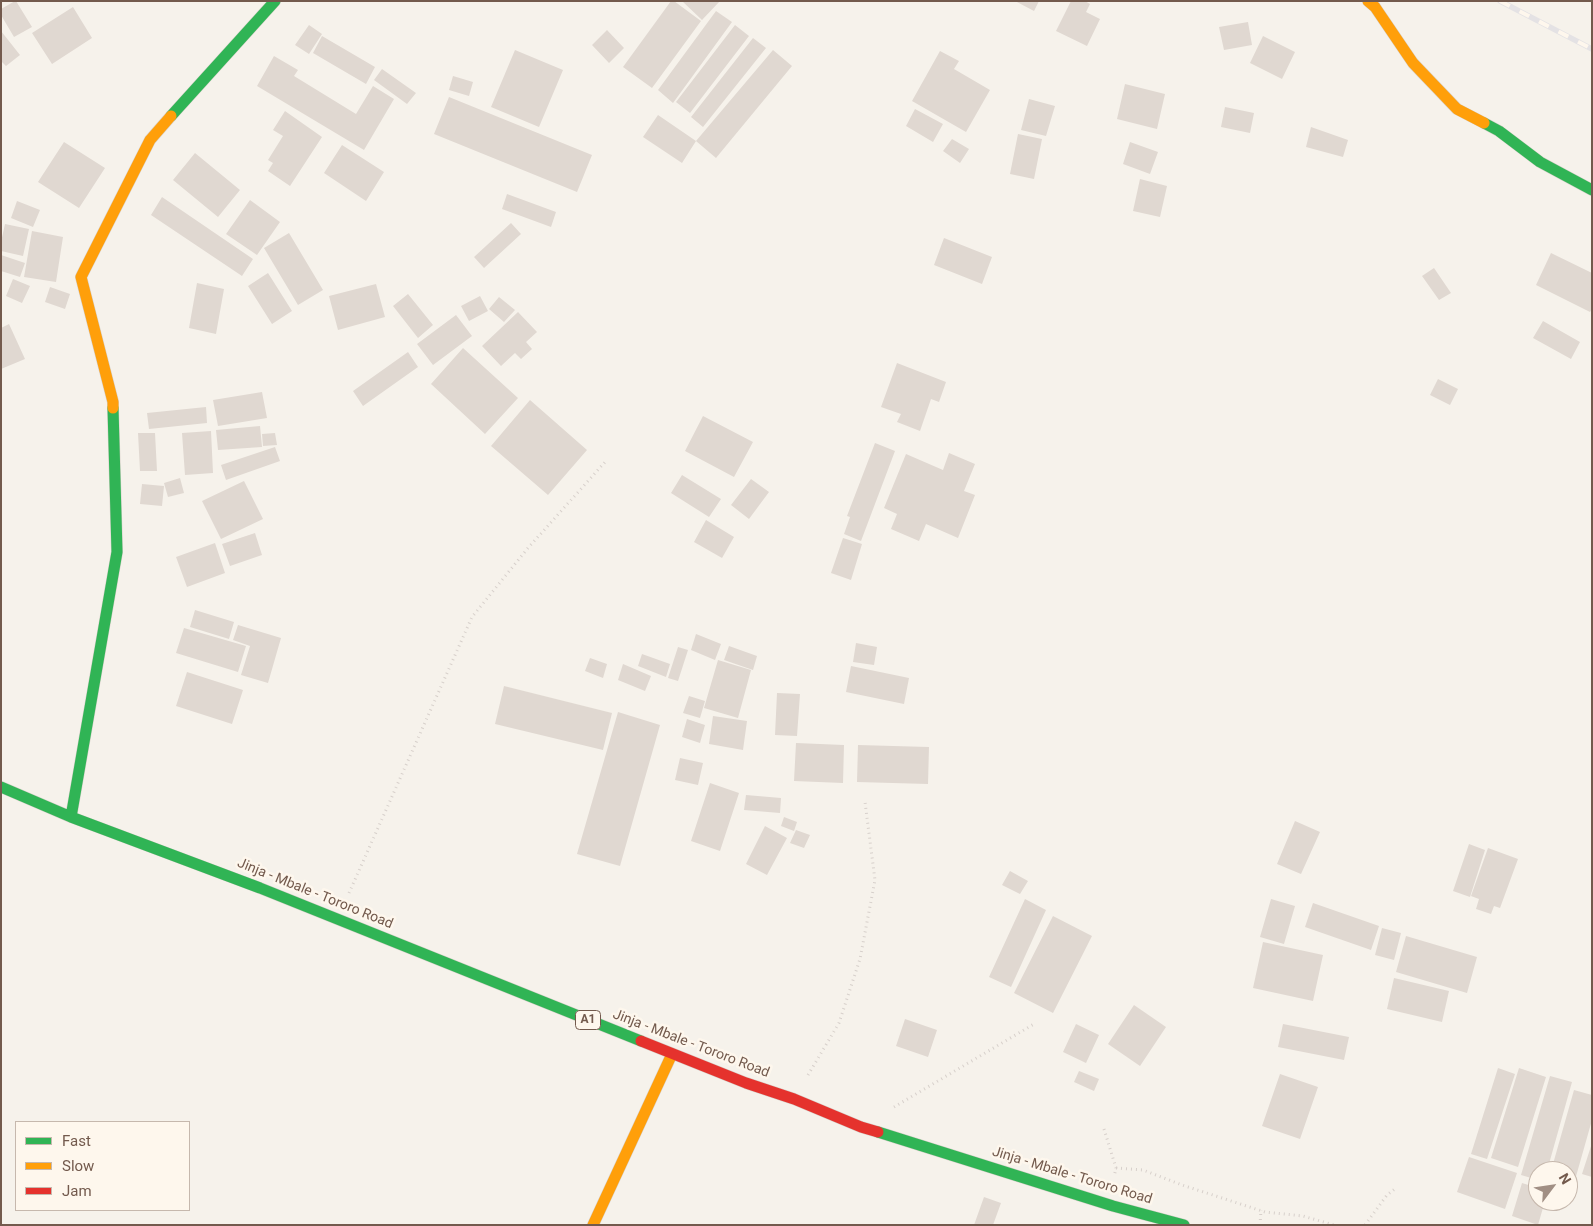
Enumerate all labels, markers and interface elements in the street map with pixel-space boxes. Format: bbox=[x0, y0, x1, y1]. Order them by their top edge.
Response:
street label: Jinja - Mbale - Tororo Road bbox=[235, 855, 395, 933]
street label: Jinja - Mbale - Tororo Road bbox=[610, 1006, 772, 1082]
road number: A1 bbox=[576, 1010, 600, 1030]
legend bbox=[15, 1121, 190, 1211]
text: Fast bbox=[62, 1132, 91, 1150]
street label: Jinja - Mbale - Tororo Road bbox=[990, 1144, 1154, 1208]
text: Slow bbox=[62, 1157, 94, 1175]
north arrow bbox=[1528, 1161, 1578, 1211]
text: N bbox=[1556, 1170, 1574, 1187]
text: Jam bbox=[62, 1182, 92, 1200]

